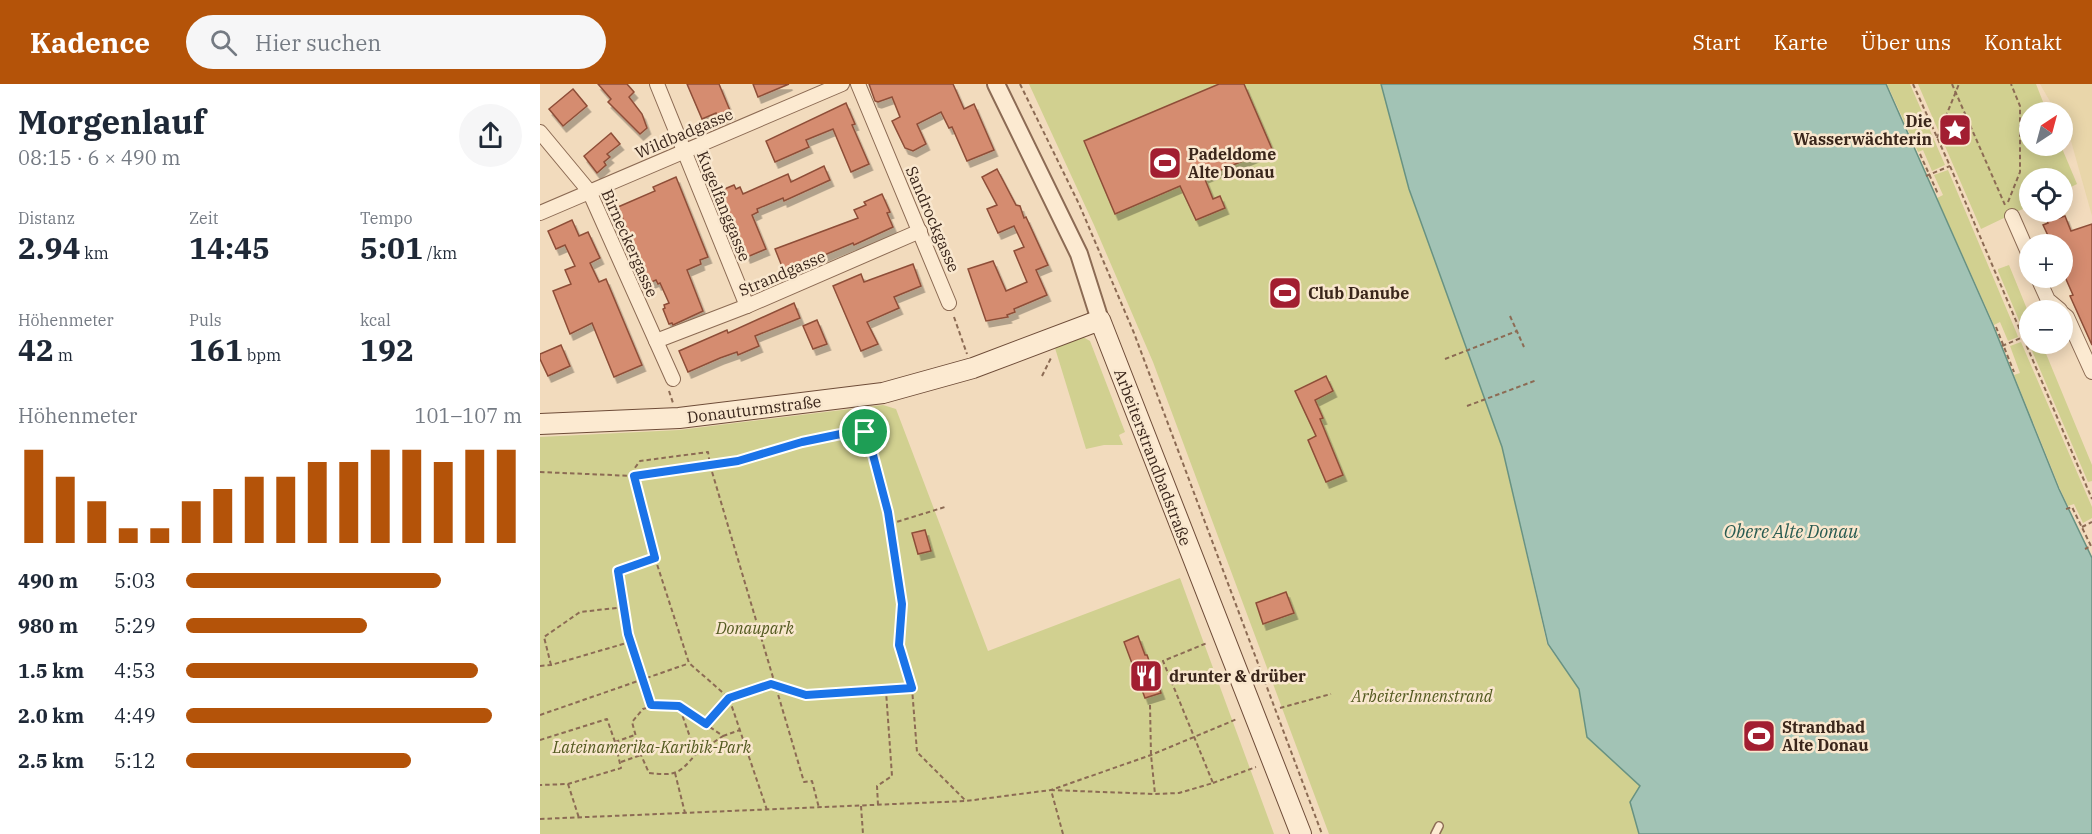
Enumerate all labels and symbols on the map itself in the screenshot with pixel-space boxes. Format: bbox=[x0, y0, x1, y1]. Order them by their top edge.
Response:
north arrow bbox=[2019, 102, 2073, 156]
street label: Wildbadgasse bbox=[632, 103, 736, 163]
place label: Die Wasserwächterin bbox=[1793, 111, 1932, 149]
place icon: Die Wasserwächterin bbox=[1937, 112, 1973, 148]
place label: Padeldome Alte Donau bbox=[1188, 144, 1276, 182]
sports icon: Padeldome Alte Donau bbox=[1147, 145, 1183, 181]
street label: Kugelfanggasse bbox=[693, 148, 755, 264]
street label: Sandrockgasse bbox=[902, 163, 964, 275]
street label: Birneckergasse bbox=[597, 186, 663, 300]
street label: Strandgasse bbox=[736, 246, 828, 300]
sports icon: Club Danube bbox=[1267, 275, 1303, 311]
place label: Club Danube bbox=[1308, 283, 1409, 303]
street label: Arbeiterstrandbadstraße bbox=[1110, 366, 1196, 548]
street label: Donauturmstraße bbox=[686, 391, 822, 427]
pin bbox=[839, 406, 890, 457]
water label: Obere Alte Donau bbox=[1724, 520, 1859, 543]
park label: Donaupark bbox=[715, 618, 795, 638]
restaurant icon: drunter & drüber bbox=[1128, 658, 1164, 694]
place label: drunter & drüber bbox=[1169, 666, 1306, 686]
park label: ArbeiterInnenstrand bbox=[1350, 686, 1493, 706]
place label: Strandbad Alte Donau bbox=[1782, 717, 1869, 755]
sports icon: Strandbad Alte Donau bbox=[1741, 718, 1777, 754]
park label: Lateinamerika-Karibik-Park bbox=[552, 737, 752, 757]

